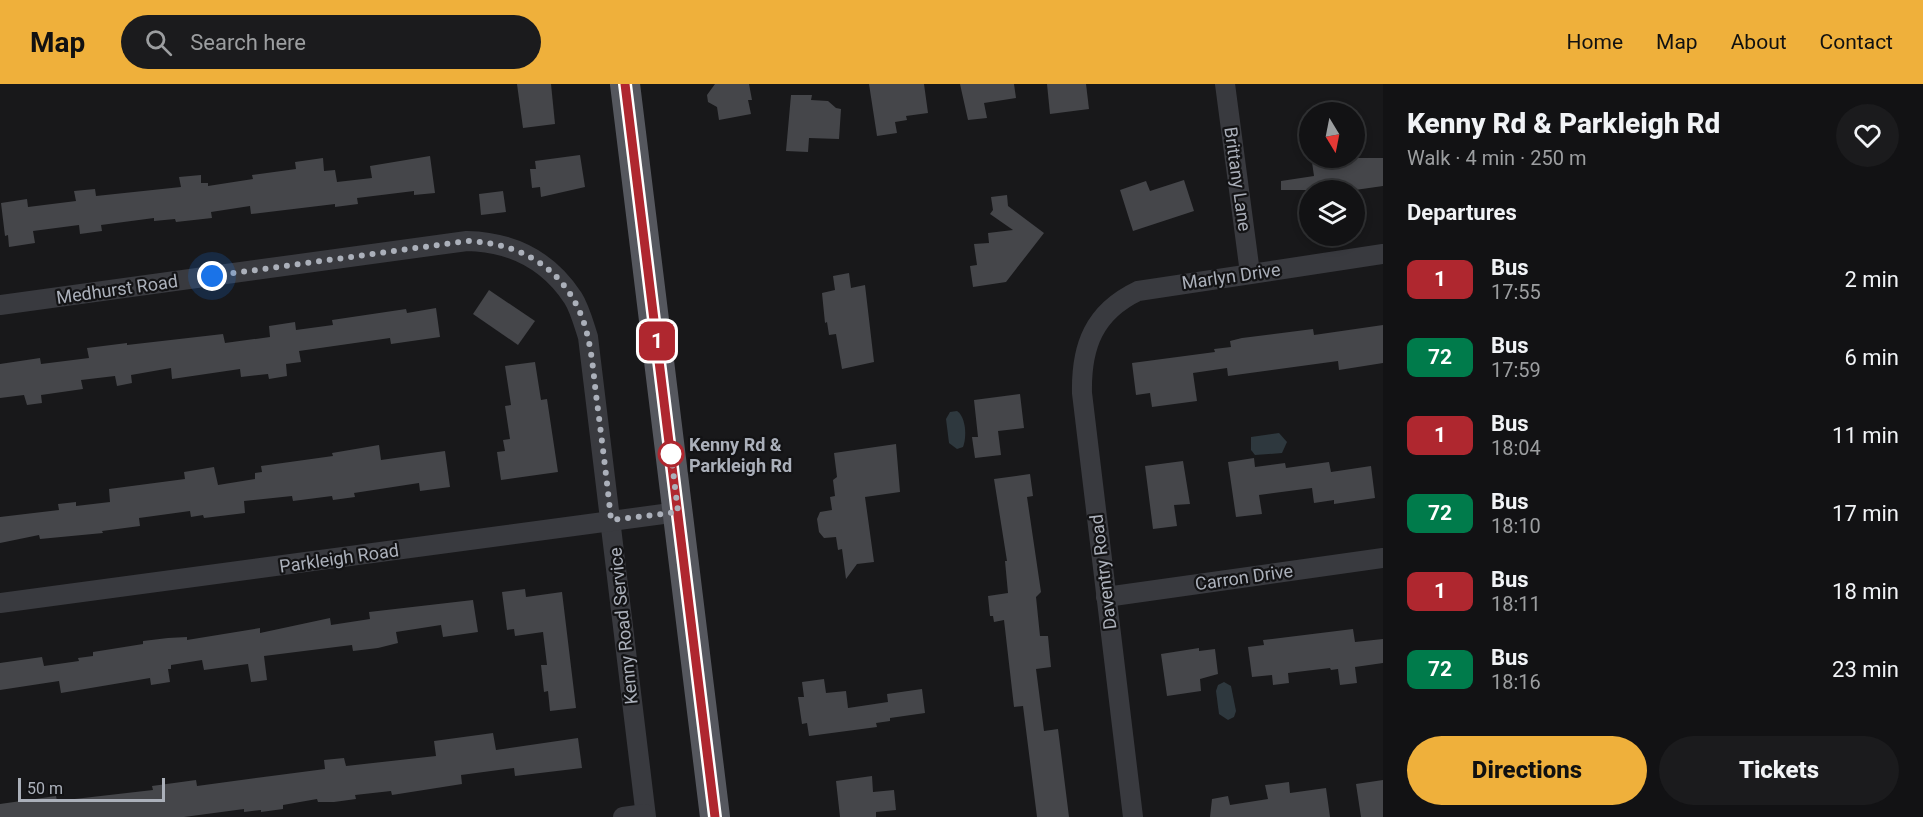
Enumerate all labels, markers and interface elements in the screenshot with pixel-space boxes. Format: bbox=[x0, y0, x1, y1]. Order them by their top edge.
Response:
search box bbox=[121, 15, 541, 69]
text: Map bbox=[30, 26, 85, 59]
icon: search bbox=[142, 26, 175, 59]
text: Search here bbox=[190, 30, 306, 55]
text: Home bbox=[1567, 30, 1623, 54]
text: Map bbox=[1656, 30, 1698, 54]
text: About bbox=[1731, 30, 1787, 54]
text: Contact bbox=[1820, 30, 1893, 54]
north arrow bbox=[1299, 102, 1365, 168]
map controls bbox=[1299, 102, 1365, 246]
button: heart bbox=[1836, 104, 1899, 167]
text: Kenny Rd & Parkleigh Rd bbox=[1407, 107, 1720, 140]
street label: Brittany Lane bbox=[1220, 125, 1256, 233]
text: Walk · 4 min · 250 m bbox=[1407, 146, 1586, 170]
button: layers bbox=[1299, 180, 1365, 246]
text: Departures bbox=[1407, 200, 1517, 225]
text: Bus bbox=[1491, 255, 1529, 280]
street label: Marlyn Drive bbox=[1180, 259, 1282, 293]
your location bbox=[197, 261, 227, 291]
text: 1 bbox=[1434, 267, 1446, 291]
text: 2 min bbox=[1844, 267, 1899, 292]
street label: Medhurst Road bbox=[55, 270, 179, 308]
text: 17:55 bbox=[1491, 280, 1541, 304]
line badge: 1 bbox=[638, 322, 676, 360]
text: 1 bbox=[651, 329, 663, 353]
text: Bus bbox=[1491, 333, 1529, 358]
text: 72 bbox=[1428, 345, 1452, 369]
text: 6 min bbox=[1844, 345, 1899, 370]
text: 17:59 bbox=[1491, 358, 1541, 382]
text: Bus bbox=[1491, 411, 1529, 436]
text: 1 bbox=[1434, 423, 1446, 447]
text: 11 min bbox=[1832, 423, 1899, 448]
place label: Kenny Rd & Parkleigh Rd bbox=[689, 434, 792, 476]
text: 18:04 bbox=[1491, 436, 1541, 460]
marker: Kenny Rd & Parkleigh Rd bbox=[658, 441, 684, 467]
text: Bus bbox=[1491, 489, 1529, 514]
text: 72 bbox=[1428, 501, 1452, 525]
text: 17 min bbox=[1832, 501, 1899, 526]
street label: Daventry Road bbox=[1086, 513, 1120, 631]
text: 18:10 bbox=[1491, 514, 1541, 538]
street label: Parkleigh Road bbox=[278, 539, 400, 577]
street label: Kenny Road Service bbox=[604, 546, 642, 706]
street label: Carron Drive bbox=[1194, 560, 1294, 594]
text: Bus bbox=[1491, 567, 1529, 592]
text: 1 bbox=[1434, 579, 1446, 603]
text: 18 min bbox=[1832, 579, 1899, 604]
text: 18:11 bbox=[1491, 592, 1541, 616]
text: Bus bbox=[1491, 645, 1529, 670]
text: 72 bbox=[1428, 657, 1452, 681]
text: 23 min bbox=[1832, 657, 1899, 682]
text: 18:16 bbox=[1491, 670, 1541, 694]
button: Directions bbox=[1407, 736, 1647, 805]
button: Tickets bbox=[1659, 736, 1899, 805]
scale bar bbox=[18, 775, 165, 802]
text: 50 m bbox=[27, 779, 63, 798]

